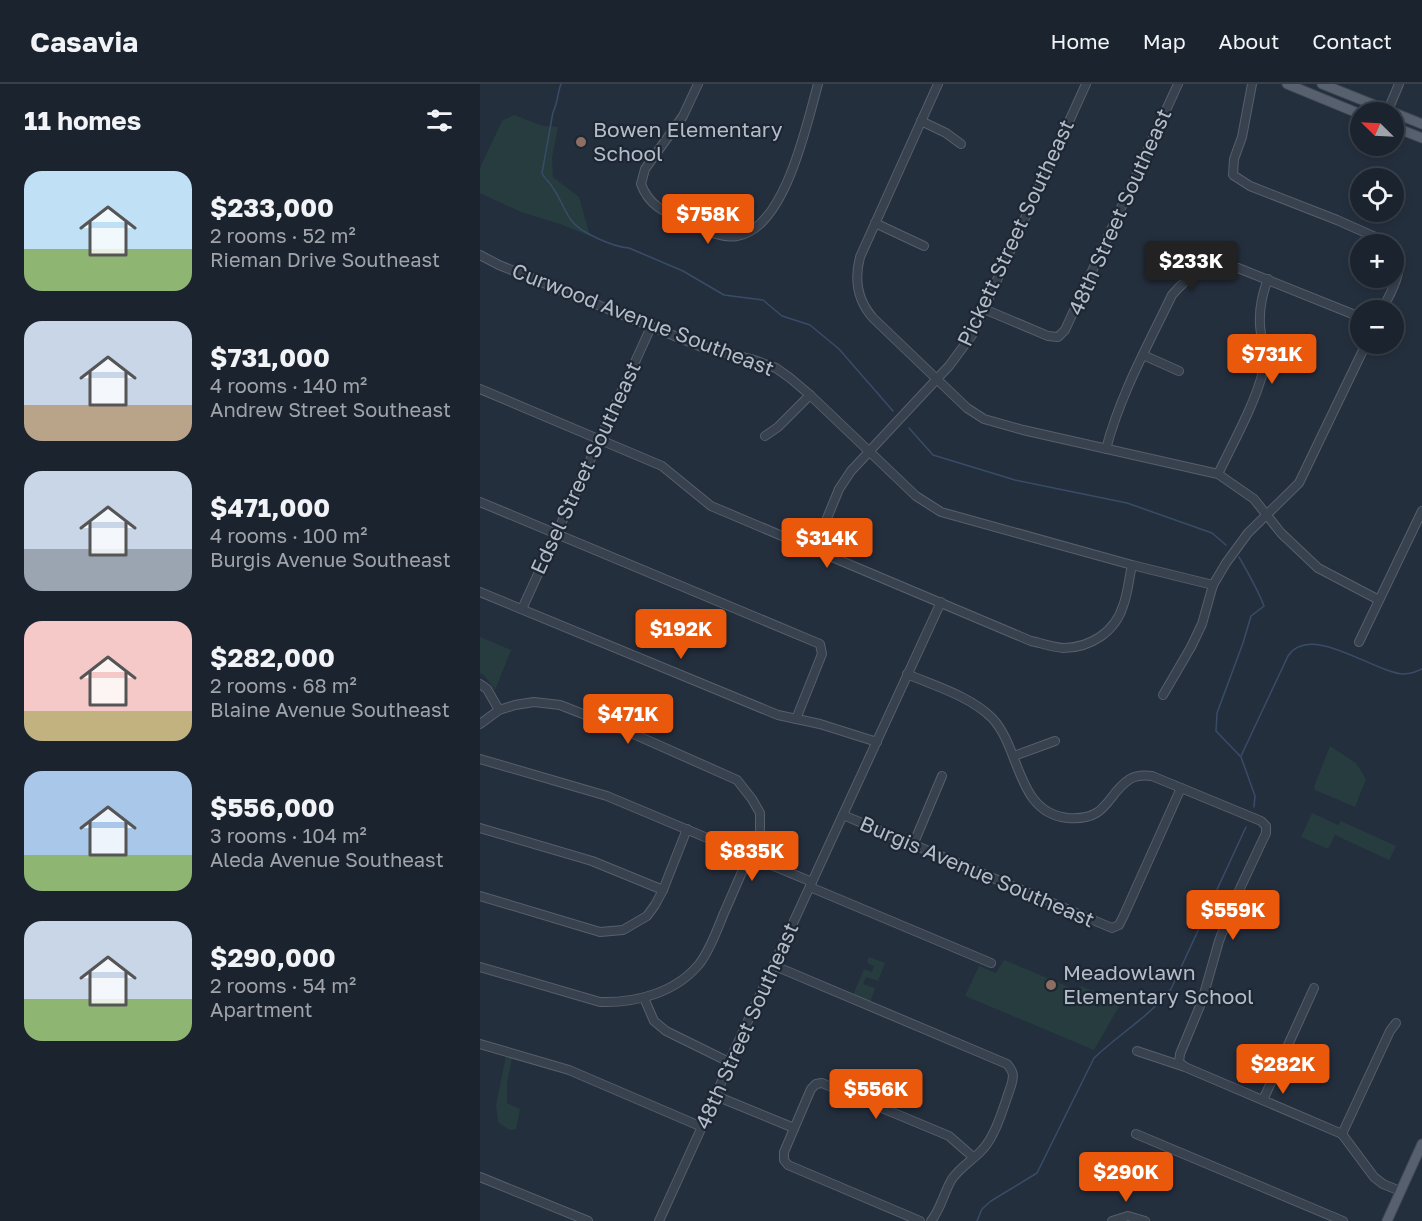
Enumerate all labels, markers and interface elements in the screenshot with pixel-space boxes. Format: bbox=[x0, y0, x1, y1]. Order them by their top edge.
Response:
text: Casavia bbox=[30, 25, 138, 58]
text: Home bbox=[1050, 28, 1110, 54]
text: Map bbox=[1143, 28, 1186, 54]
text: About bbox=[1219, 28, 1279, 54]
text: Contact bbox=[1312, 28, 1392, 54]
north arrow bbox=[1350, 102, 1404, 156]
map controls bbox=[1350, 102, 1404, 354]
icon: filters bbox=[423, 104, 456, 137]
street label: 48th Street Southeast bbox=[1062, 104, 1176, 319]
text: 11 homes bbox=[24, 105, 141, 136]
street label: Pickett Street Southeast bbox=[951, 115, 1079, 350]
place label: Bowen Elementary School bbox=[593, 116, 783, 166]
marker: Bowen Elementary School bbox=[574, 135, 588, 149]
button: locate bbox=[1350, 168, 1404, 222]
text: $233,000 bbox=[210, 192, 334, 223]
pin: $758K bbox=[666, 194, 750, 245]
icon: home bbox=[72, 195, 144, 267]
text: $758K bbox=[676, 201, 740, 225]
text: 2 rooms · 52 m² bbox=[210, 223, 356, 247]
button: + bbox=[1350, 234, 1404, 288]
pin: $233K bbox=[1149, 241, 1233, 292]
text: Rieman Drive Southeast bbox=[210, 247, 440, 271]
text: $233K bbox=[1159, 248, 1223, 272]
street label: Curwood Avenue Southeast bbox=[509, 257, 778, 381]
button: − bbox=[1350, 300, 1404, 354]
pin: $731K bbox=[1230, 334, 1314, 385]
text: $731K bbox=[1241, 341, 1303, 365]
text: $731,000 bbox=[210, 342, 330, 373]
icon: home bbox=[72, 345, 144, 417]
street label: Edsel Street Southeast bbox=[524, 357, 646, 578]
text: 4 rooms · 140 m² bbox=[210, 373, 367, 397]
text: Andrew Street Southeast bbox=[210, 397, 451, 421]
text: $471,000 bbox=[210, 492, 330, 523]
icon: home bbox=[72, 495, 144, 567]
pin: $314K bbox=[785, 518, 869, 569]
text: 4 rooms · 100 m² bbox=[210, 523, 368, 547]
text: $314K bbox=[796, 525, 858, 549]
text: Burgis Avenue Southeast bbox=[210, 547, 451, 571]
pin: $192K bbox=[639, 609, 723, 660]
text: $192K bbox=[649, 616, 713, 640]
text: $282,000 bbox=[210, 642, 335, 673]
icon: home bbox=[72, 645, 144, 717]
text: 2 rooms · 68 m² bbox=[210, 673, 357, 697]
pin: $471K bbox=[586, 694, 670, 745]
text: Blaine Avenue Southeast bbox=[210, 697, 450, 721]
text: $471K bbox=[597, 701, 659, 725]
text: $556,000 bbox=[210, 792, 335, 823]
icon: home bbox=[72, 795, 144, 867]
street label: Burgis Avenue Southeast bbox=[856, 810, 1099, 932]
text: 3 rooms · 104 m² bbox=[210, 823, 367, 847]
pin: $835K bbox=[710, 831, 794, 882]
text: $835K bbox=[719, 838, 785, 862]
text: Aleda Avenue Southeast bbox=[210, 847, 444, 871]
pin: $559K bbox=[1191, 890, 1275, 941]
text: $559K bbox=[1201, 897, 1266, 921]
street label: 48th Street Southeast bbox=[689, 918, 803, 1133]
text: $290,000 bbox=[210, 942, 336, 973]
icon: home bbox=[72, 945, 144, 1017]
place label: Meadowlawn Elementary School bbox=[1063, 959, 1254, 1009]
text: 2 rooms · 54 m² bbox=[210, 973, 356, 997]
marker: Meadowlawn Elementary School bbox=[1044, 978, 1058, 992]
text: Apartment bbox=[210, 997, 313, 1021]
pin: $282K bbox=[1241, 1044, 1325, 1095]
text: $282K bbox=[1250, 1051, 1316, 1075]
pin: $556K bbox=[834, 1069, 918, 1120]
text: $556K bbox=[844, 1076, 909, 1100]
pin: $290K bbox=[1084, 1152, 1168, 1203]
text: $290K bbox=[1093, 1159, 1159, 1183]

